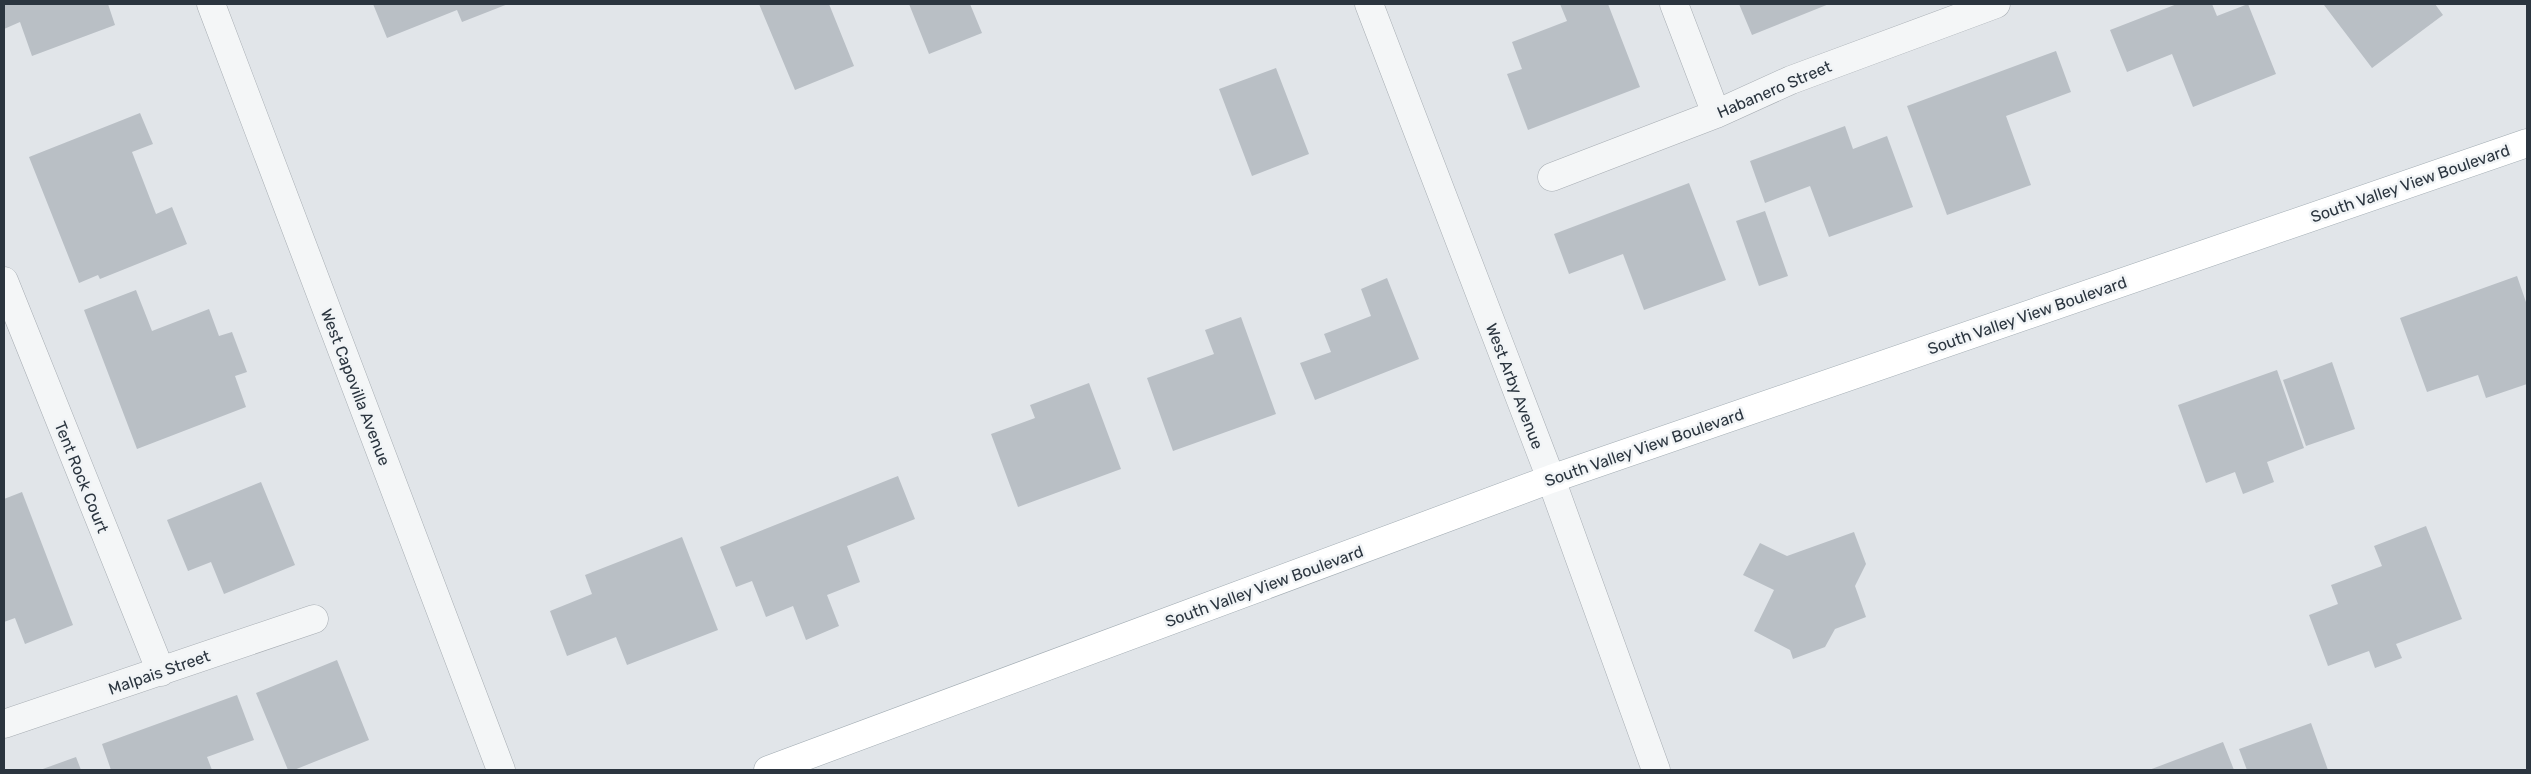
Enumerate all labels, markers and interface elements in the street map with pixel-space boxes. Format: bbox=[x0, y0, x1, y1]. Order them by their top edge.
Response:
street label: Habanero Street bbox=[1714, 57, 1834, 122]
street label: South Valley View Boulevard bbox=[2308, 140, 2512, 227]
street label: South Valley View Boulevard bbox=[1925, 272, 2129, 359]
street label: West Capovilla Avenue bbox=[317, 306, 394, 468]
street label: West Arby Avenue bbox=[1482, 321, 1547, 452]
street label: South Valley View Boulevard bbox=[1542, 404, 1746, 491]
street label: Tent Rock Court bbox=[50, 419, 113, 536]
street label: South Valley View Boulevard bbox=[1163, 542, 1366, 631]
street label: Malpais Street bbox=[106, 646, 212, 699]

